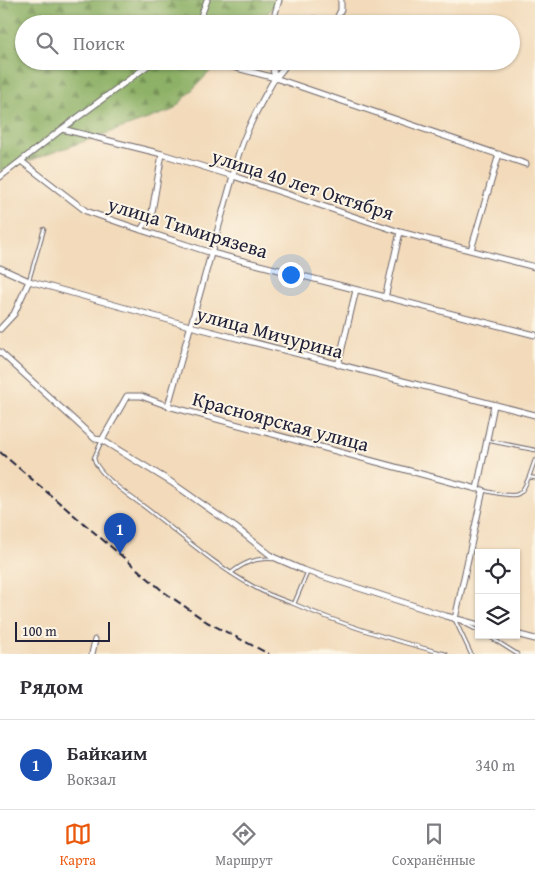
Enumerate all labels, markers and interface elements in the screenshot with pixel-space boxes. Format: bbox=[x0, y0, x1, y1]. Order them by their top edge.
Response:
search box bbox=[15, 15, 520, 70]
icon: search bbox=[33, 29, 61, 57]
text: Поиск bbox=[73, 29, 125, 57]
street label: улица 40 лет Октября bbox=[207, 141, 398, 227]
street label: улица Тимирязева bbox=[103, 189, 272, 265]
your location bbox=[278, 262, 304, 288]
street label: улица Мичурина bbox=[193, 298, 347, 366]
street label: Красноярская улица bbox=[190, 383, 373, 459]
pin: 1 bbox=[104, 513, 136, 554]
map controls bbox=[475, 549, 520, 639]
button: locate bbox=[475, 549, 520, 594]
button: layers bbox=[475, 594, 520, 639]
scale bar bbox=[15, 619, 110, 642]
text: 100 m bbox=[22, 621, 57, 641]
text: Рядом bbox=[20, 671, 83, 702]
text: Байкаим bbox=[67, 739, 147, 767]
text: 1 bbox=[32, 753, 40, 777]
text: 340 m bbox=[475, 753, 515, 777]
text: Вокзал bbox=[67, 767, 116, 791]
tab: Карта bbox=[60, 820, 96, 870]
tab: Маршрут bbox=[215, 820, 273, 870]
tab: Сохранённые bbox=[392, 820, 475, 870]

